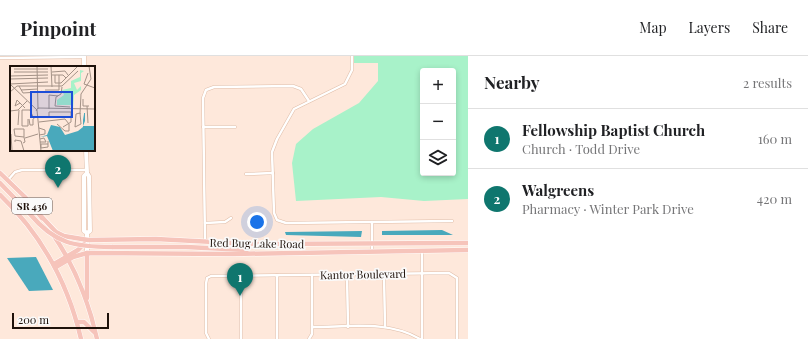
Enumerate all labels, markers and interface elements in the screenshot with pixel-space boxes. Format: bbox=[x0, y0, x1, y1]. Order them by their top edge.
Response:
text: Pinpoint bbox=[20, 15, 96, 41]
text: Map bbox=[639, 18, 667, 37]
text: Layers bbox=[689, 18, 730, 37]
text: Share bbox=[752, 18, 788, 37]
inset map bbox=[10, 66, 95, 151]
map controls bbox=[420, 68, 456, 176]
button: + bbox=[420, 68, 456, 104]
text: Nearby bbox=[484, 71, 539, 93]
text: 2 results bbox=[743, 74, 792, 91]
button: − bbox=[420, 104, 456, 140]
text: Fellowship Baptist Church bbox=[522, 120, 705, 140]
text: 1 bbox=[495, 130, 499, 147]
text: 160 m bbox=[758, 130, 792, 147]
button: layers bbox=[420, 140, 456, 176]
text: Church · Todd Drive bbox=[522, 140, 640, 157]
pin: 2 bbox=[45, 155, 71, 188]
text: Walgreens bbox=[522, 180, 594, 200]
text: 2 bbox=[494, 190, 500, 207]
text: 420 m bbox=[757, 190, 792, 207]
road number: SR 436 bbox=[12, 198, 52, 214]
text: Pharmacy · Winter Park Drive bbox=[522, 200, 694, 217]
your location bbox=[247, 212, 267, 232]
street label: Red Bug Lake Road bbox=[210, 235, 305, 251]
pin: 1 bbox=[227, 263, 253, 296]
street label: Kantor Boulevard bbox=[320, 266, 407, 282]
scale bar bbox=[12, 311, 109, 330]
text: 200 m bbox=[18, 312, 49, 327]

